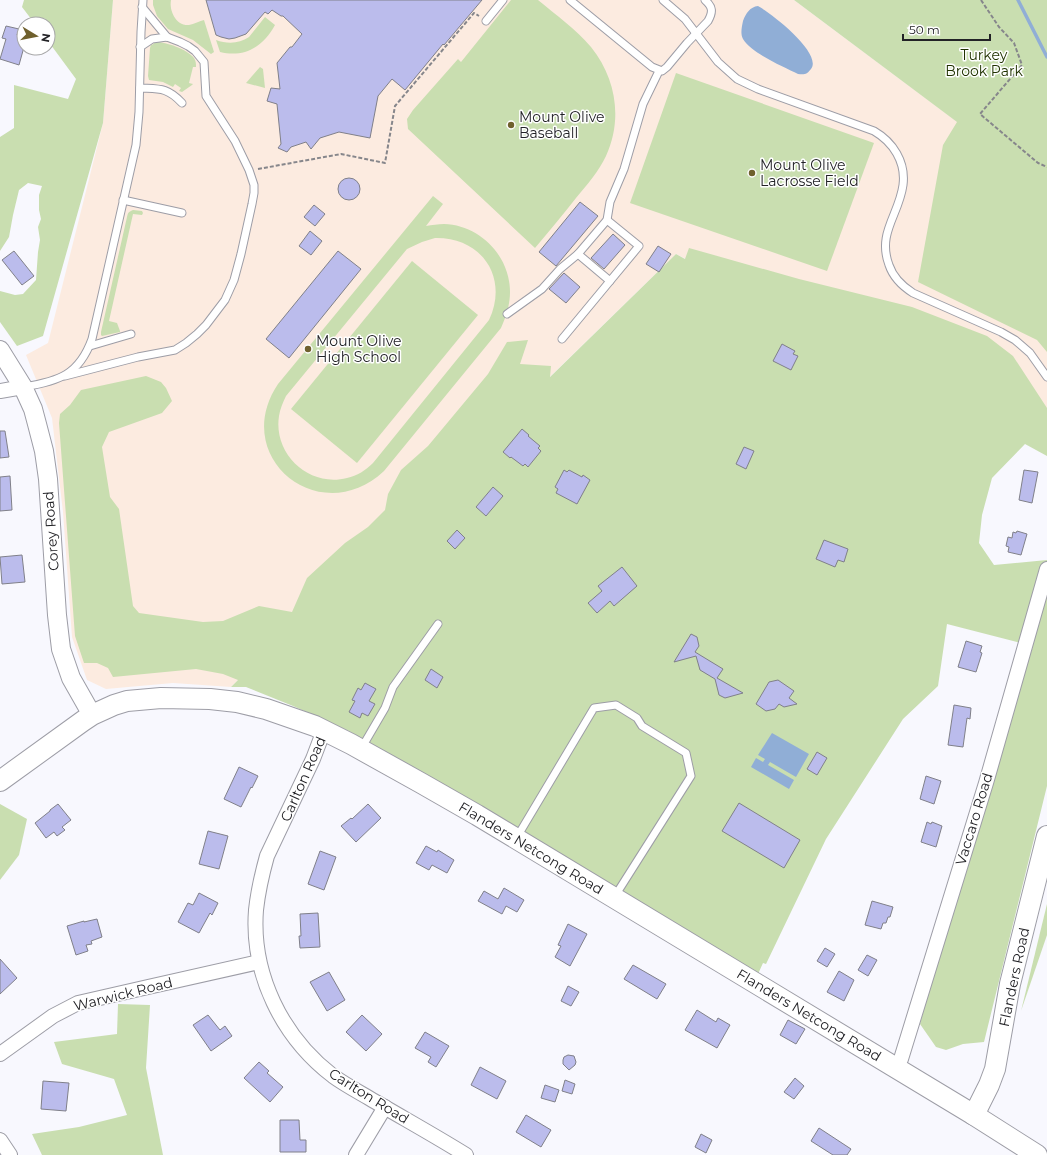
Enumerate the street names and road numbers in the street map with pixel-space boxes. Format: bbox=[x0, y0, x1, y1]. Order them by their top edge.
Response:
street label: Corey Road bbox=[39, 490, 63, 572]
street label: Carlton Road bbox=[276, 734, 330, 824]
street label: Vaccaro Road bbox=[951, 771, 997, 867]
street label: Flanders Netcong Road bbox=[455, 798, 607, 898]
street label: Flanders Road bbox=[995, 926, 1033, 1028]
street label: Flanders Netcong Road bbox=[733, 965, 885, 1065]
street label: Warwick Road bbox=[72, 973, 174, 1015]
street label: Carlton Road bbox=[326, 1064, 412, 1128]

